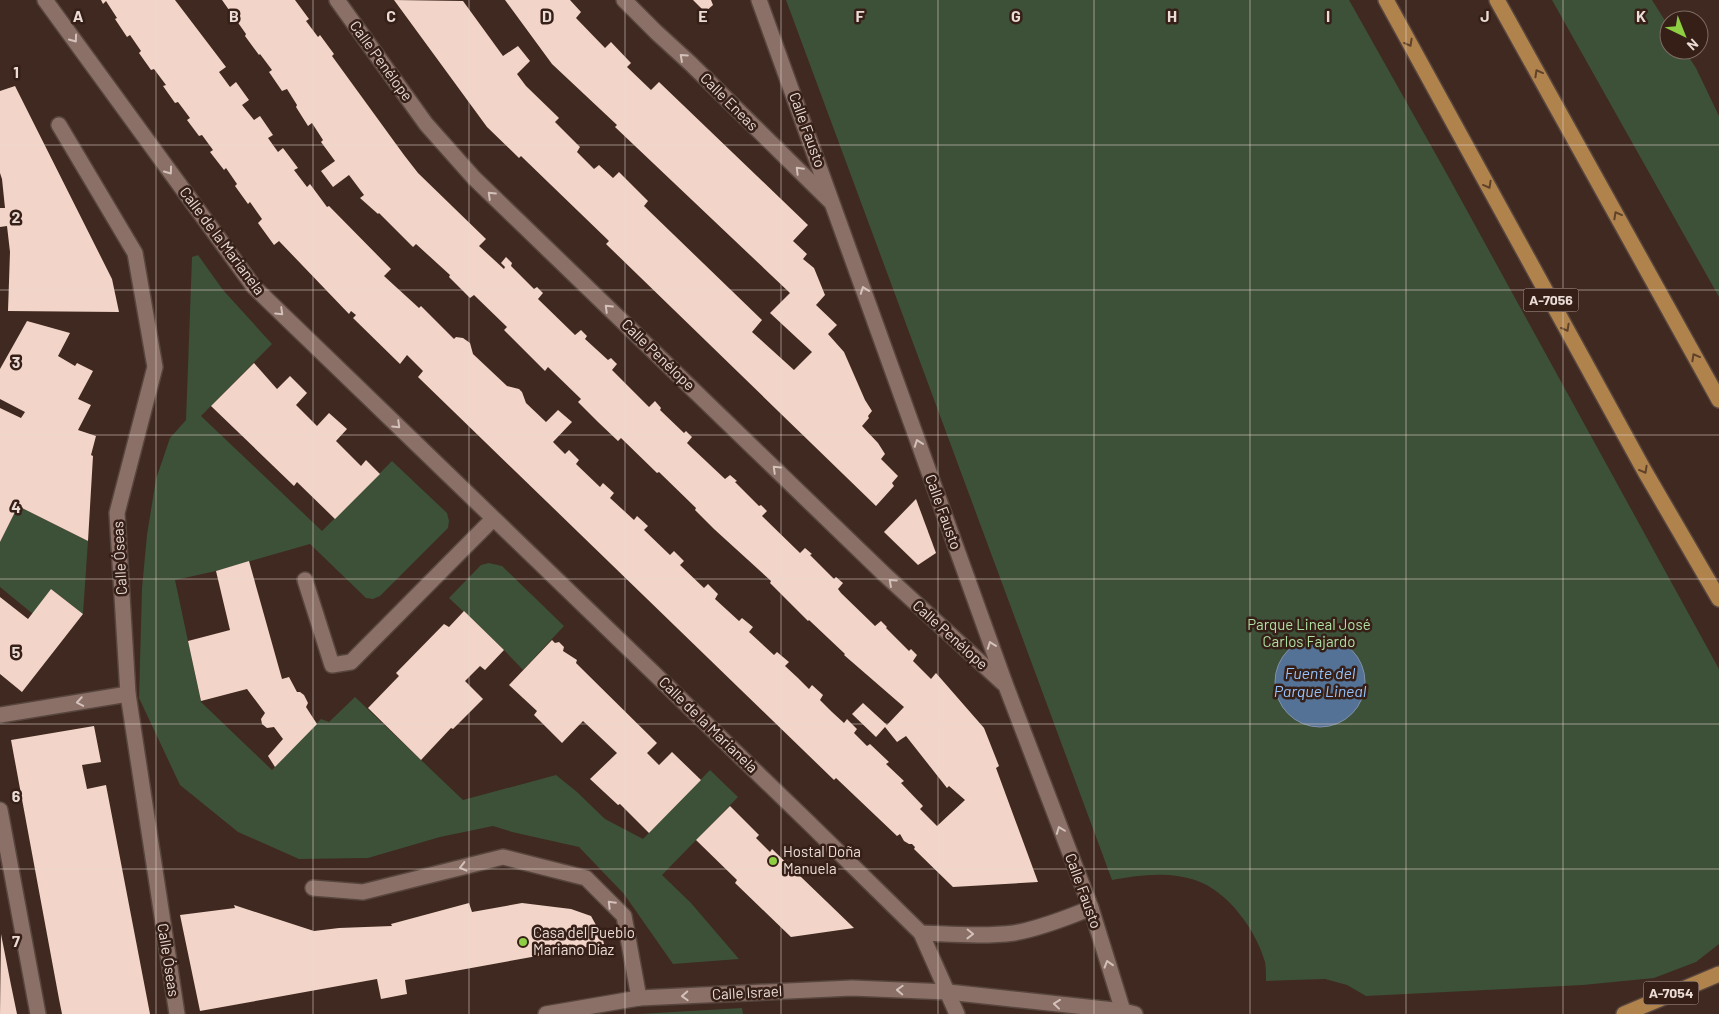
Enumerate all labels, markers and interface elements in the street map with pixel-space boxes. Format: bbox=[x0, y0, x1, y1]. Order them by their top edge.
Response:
text: A bbox=[73, 6, 84, 25]
text: B bbox=[229, 6, 239, 25]
text: D bbox=[542, 6, 552, 25]
text: E bbox=[698, 6, 708, 25]
text: F bbox=[856, 6, 865, 25]
text: G bbox=[1011, 6, 1021, 25]
text: H bbox=[1167, 6, 1177, 25]
text: I bbox=[1326, 6, 1330, 25]
text: J bbox=[1480, 6, 1490, 25]
text: K bbox=[1636, 6, 1646, 25]
north arrow bbox=[1659, 10, 1709, 60]
street label: Calle Penélope bbox=[346, 17, 416, 105]
one-way arrow bbox=[68, 33, 77, 43]
text: N bbox=[1684, 35, 1702, 54]
one-way arrow bbox=[1403, 37, 1413, 46]
one-way arrow bbox=[679, 53, 688, 62]
text: 1 bbox=[13, 62, 19, 81]
street label: Calle Eneas bbox=[697, 69, 762, 134]
one-way arrow bbox=[1534, 69, 1544, 78]
street label: Calle Fausto bbox=[786, 89, 830, 170]
one-way arrow bbox=[164, 165, 172, 174]
one-way arrow bbox=[796, 167, 805, 176]
one-way arrow bbox=[1481, 180, 1491, 189]
street label: Calle de la Marianela bbox=[176, 183, 269, 298]
one-way arrow bbox=[488, 192, 497, 201]
text: 2 bbox=[12, 207, 21, 226]
one-way arrow bbox=[1613, 211, 1623, 220]
one-way arrow bbox=[860, 286, 870, 294]
road number: A-7056 bbox=[1524, 288, 1578, 312]
one-way arrow bbox=[605, 305, 614, 314]
one-way arrow bbox=[274, 306, 283, 315]
street label: Calle Penélope bbox=[618, 315, 699, 394]
one-way arrow bbox=[1560, 322, 1570, 331]
text: 3 bbox=[12, 352, 20, 371]
one-way arrow bbox=[1692, 353, 1702, 362]
one-way arrow bbox=[391, 419, 400, 428]
one-way arrow bbox=[914, 439, 924, 447]
one-way arrow bbox=[1638, 465, 1648, 474]
one-way arrow bbox=[772, 466, 781, 475]
street label: Calle Fausto bbox=[922, 471, 966, 552]
text: 4 bbox=[11, 497, 21, 516]
street label: Calle Óseas bbox=[108, 521, 130, 595]
one-way arrow bbox=[889, 579, 898, 588]
street label: Calle Penélope bbox=[909, 596, 992, 673]
park label: Parque Lineal José Carlos Fajardo bbox=[1247, 615, 1371, 650]
one-way arrow bbox=[987, 641, 997, 650]
text: 5 bbox=[12, 642, 21, 661]
water label: Fuente del Parque Lineal bbox=[1274, 663, 1367, 700]
street label: Calle de la Marianela bbox=[656, 673, 762, 776]
one-way arrow bbox=[76, 696, 84, 706]
text: 6 bbox=[12, 786, 21, 805]
one-way arrow bbox=[1056, 826, 1066, 835]
place label: Hostal Doña Manuela bbox=[783, 842, 861, 877]
street label: Calle Fausto bbox=[1062, 850, 1106, 931]
marker: Hostal Doña Manuela bbox=[767, 855, 779, 867]
one-way arrow bbox=[459, 861, 468, 872]
one-way arrow bbox=[608, 900, 617, 909]
street label: Calle Óseas bbox=[154, 922, 184, 998]
place label: Casa del Pueblo Mariano Díaz bbox=[533, 923, 635, 958]
one-way arrow bbox=[966, 929, 974, 939]
text: 7 bbox=[12, 931, 20, 950]
marker: Casa del Pueblo Mariano Díaz bbox=[517, 936, 529, 948]
one-way arrow bbox=[1104, 961, 1114, 969]
street label: Calle Israel bbox=[711, 981, 782, 1003]
road number: A-7054 bbox=[1644, 981, 1698, 1004]
one-way arrow bbox=[895, 985, 903, 995]
one-way arrow bbox=[681, 990, 689, 1001]
one-way arrow bbox=[1053, 999, 1061, 1010]

